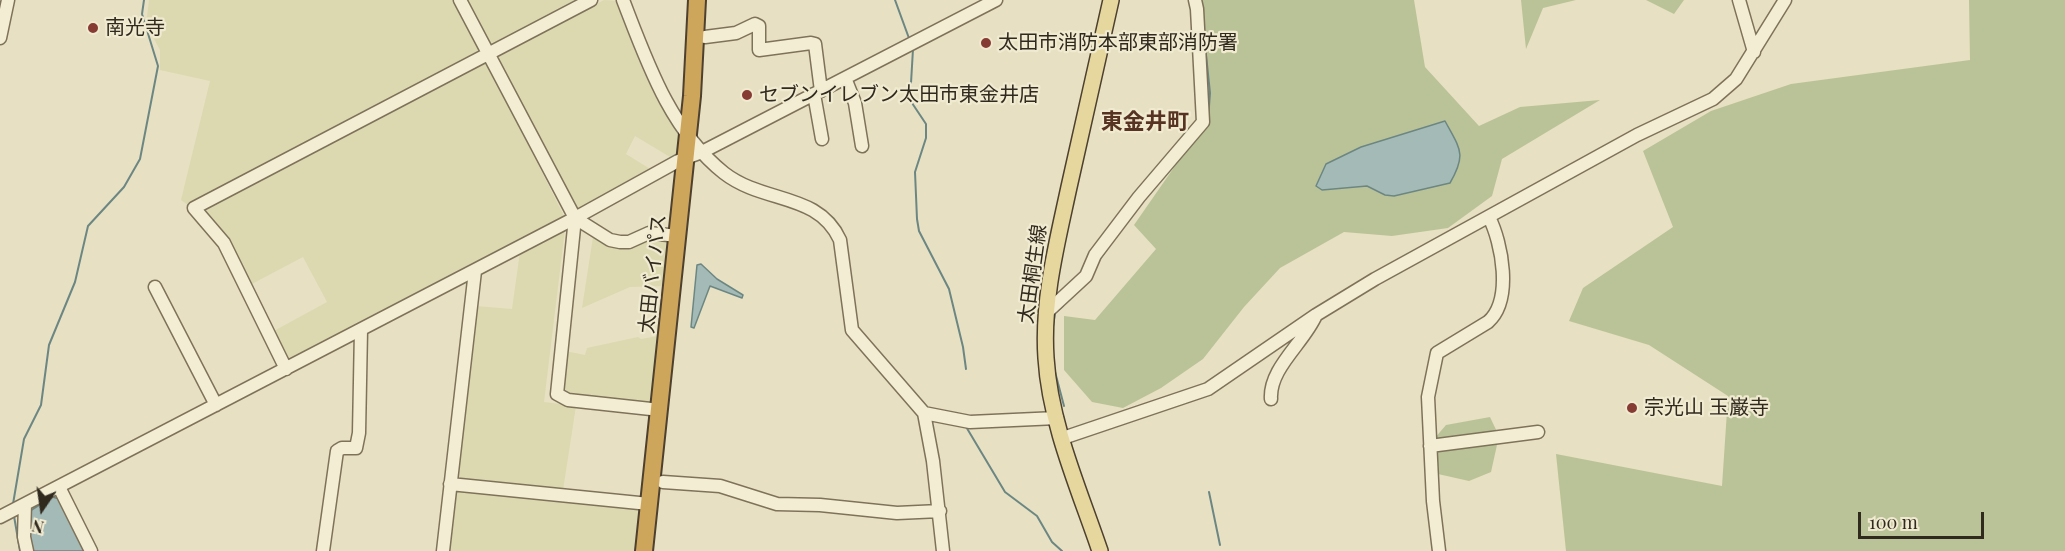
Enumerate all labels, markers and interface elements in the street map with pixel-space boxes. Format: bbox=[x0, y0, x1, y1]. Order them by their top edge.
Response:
place label: 南光寺 bbox=[105, 16, 165, 40]
marker: 南光寺 bbox=[86, 21, 100, 35]
place label: 太田市消防本部東部消防署 bbox=[998, 31, 1238, 55]
marker: 太田市消防本部東部消防署 bbox=[979, 36, 993, 50]
place label: セブンイレブン太田市東金井店 bbox=[759, 83, 1039, 107]
marker: セブンイレブン太田市東金井店 bbox=[740, 88, 754, 102]
district label: 東金井町 bbox=[1101, 109, 1189, 135]
street label: 太田バイパス bbox=[635, 213, 671, 335]
street label: 太田桐生線 bbox=[1014, 223, 1052, 325]
place label: 宗光山 玉巌寺 bbox=[1644, 396, 1769, 420]
marker: 宗光山 玉巌寺 bbox=[1625, 401, 1639, 415]
north arrow bbox=[12, 479, 72, 539]
scale bar bbox=[1861, 500, 1987, 538]
text: 100 m bbox=[1869, 510, 1918, 534]
text: N bbox=[30, 515, 46, 539]

